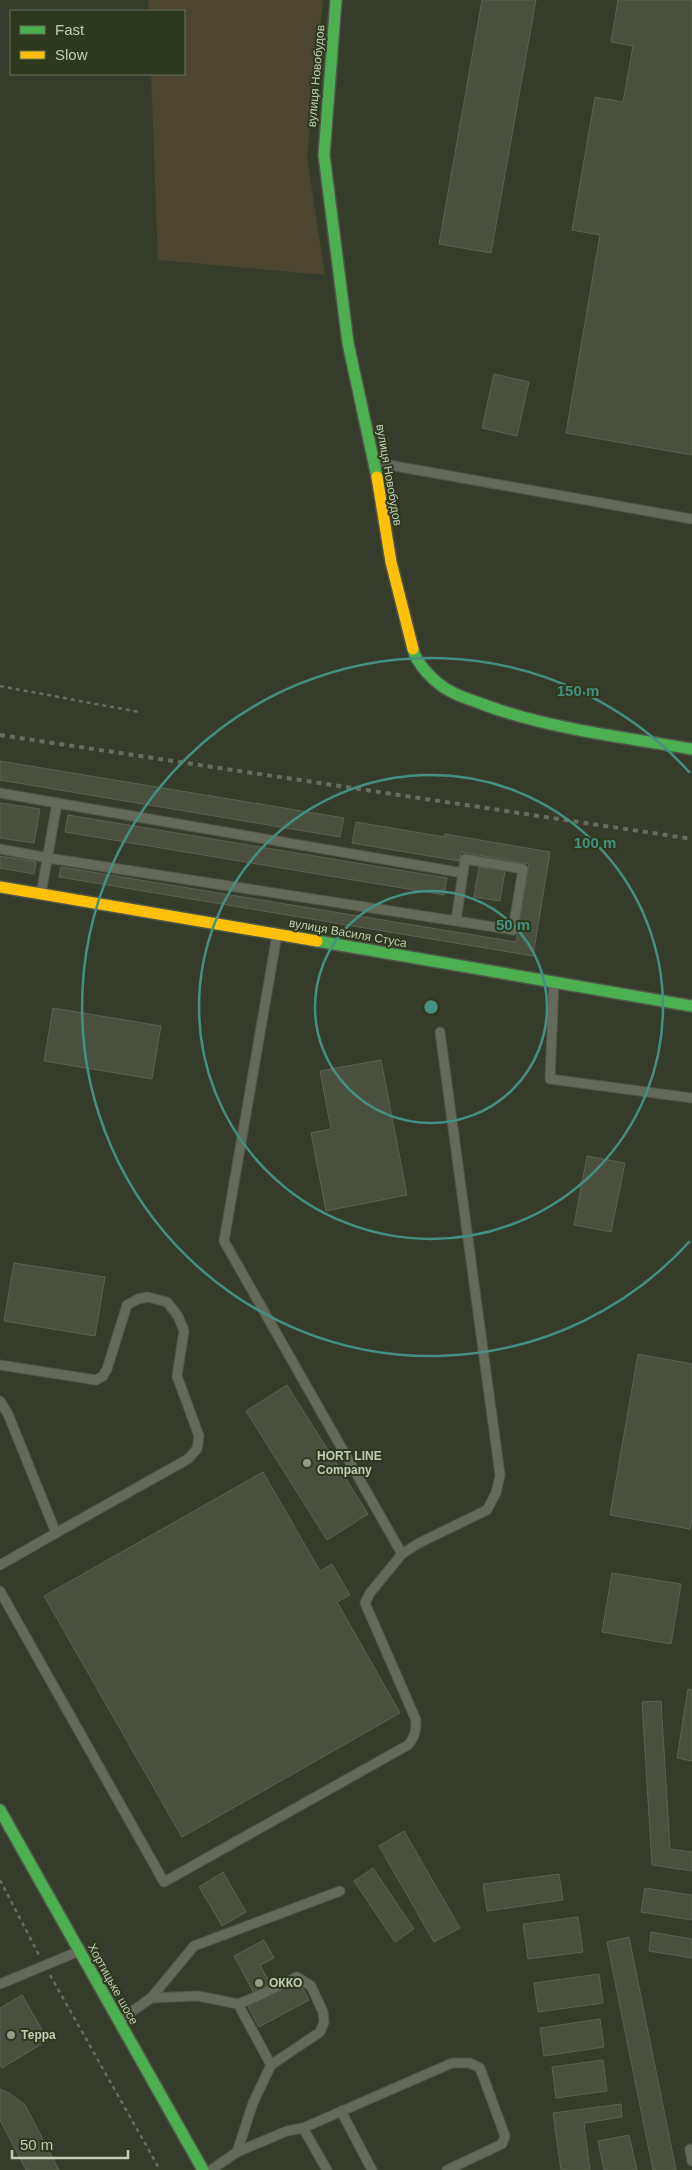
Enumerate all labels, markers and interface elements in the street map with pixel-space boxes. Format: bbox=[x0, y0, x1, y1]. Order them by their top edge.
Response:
legend bbox=[10, 10, 185, 75]
text: Fast bbox=[55, 21, 85, 38]
street label: вулиця Новобудов bbox=[305, 24, 327, 128]
text: Slow bbox=[55, 46, 88, 63]
street label: вулиця Новобудов bbox=[373, 423, 405, 527]
text: 150 m bbox=[557, 682, 599, 699]
text: 100 m bbox=[574, 834, 616, 851]
street label: вулиця Василя Стуса bbox=[288, 916, 408, 950]
text: 50 m bbox=[496, 916, 530, 933]
centre of rings bbox=[422, 998, 440, 1016]
place label: HORT LINE Company bbox=[317, 1449, 382, 1477]
marker: HORT LINE Company bbox=[301, 1457, 313, 1469]
street label: Хортицьке шосе bbox=[85, 1941, 141, 2027]
place label: ОККО bbox=[269, 1976, 302, 1990]
marker: ОККО bbox=[253, 1977, 265, 1989]
place label: Терра bbox=[21, 2028, 56, 2042]
marker: Терра bbox=[5, 2029, 17, 2041]
scale bar bbox=[12, 2128, 129, 2160]
text: 50 m bbox=[20, 2136, 53, 2153]

